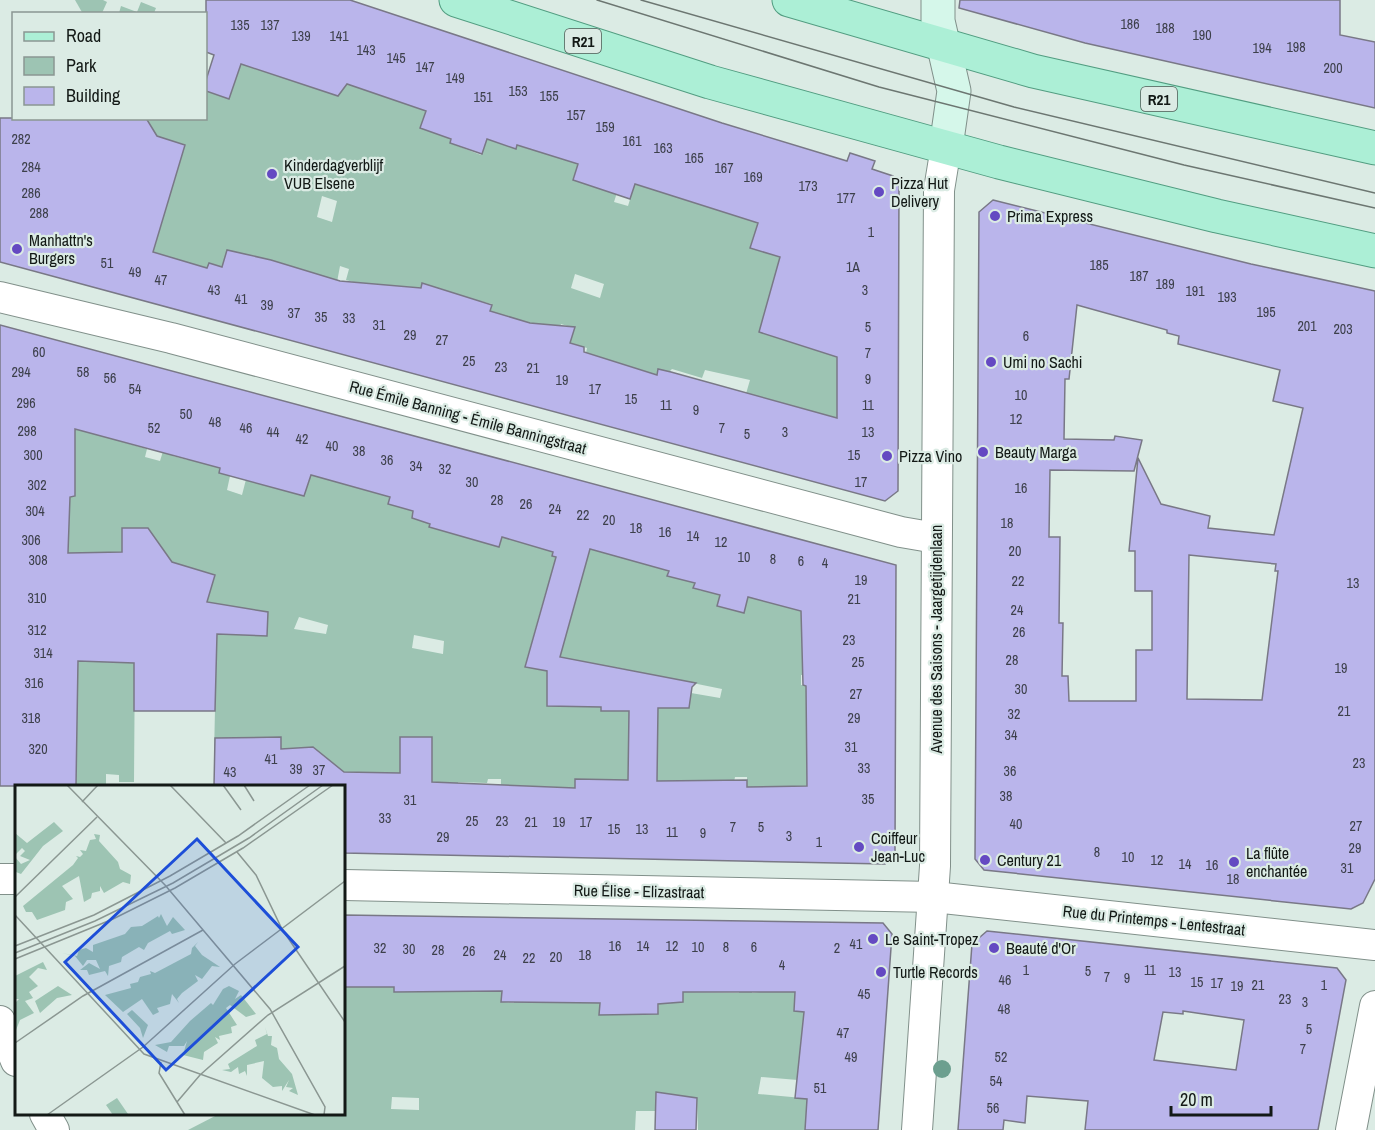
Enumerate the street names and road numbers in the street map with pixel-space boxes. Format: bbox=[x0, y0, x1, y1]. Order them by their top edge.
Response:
road number: R21 bbox=[565, 29, 601, 53]
road number: R21 bbox=[1141, 87, 1177, 111]
street label: Rue Émile Banning - Émile Banningstraat bbox=[347, 375, 589, 459]
street label: Avenue des Saisons - Jaargetijdenlaan bbox=[925, 525, 947, 754]
street label: Rue Élise - Elizastraat bbox=[574, 879, 705, 903]
street label: Rue du Printemps - Lentestraat bbox=[1062, 899, 1247, 941]

